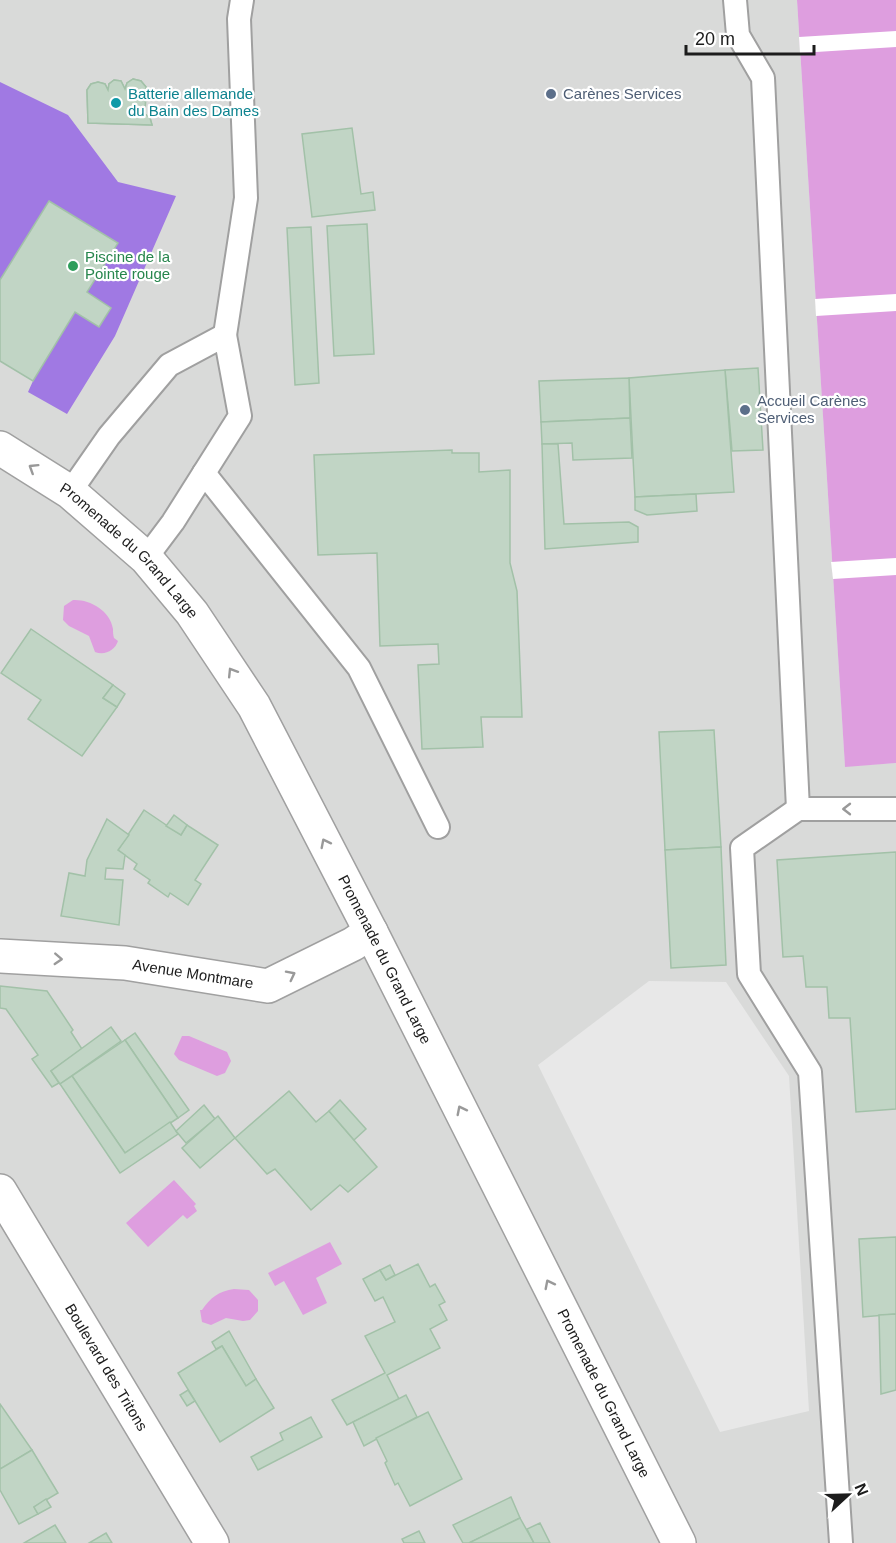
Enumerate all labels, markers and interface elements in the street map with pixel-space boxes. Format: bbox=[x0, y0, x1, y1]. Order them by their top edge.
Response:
scale bar bbox=[686, 18, 814, 56]
text: 20 m bbox=[695, 29, 735, 49]
place label: Batterie allemande du Bain des Dames bbox=[128, 85, 259, 119]
place label: Carènes Services bbox=[563, 85, 681, 102]
marker: Carènes Services bbox=[544, 87, 558, 101]
marker: Batterie allemande du Bain des Dames bbox=[109, 96, 123, 110]
place label: Piscine de la Pointe rouge bbox=[85, 248, 171, 282]
marker: Piscine de la Pointe rouge bbox=[66, 259, 80, 273]
place label: Accueil Carènes Services bbox=[757, 392, 866, 426]
marker: Accueil Carènes Services bbox=[738, 403, 752, 417]
one-way arrow bbox=[29, 464, 39, 476]
street label: Promenade du Grand Large bbox=[57, 479, 202, 621]
one-way arrow bbox=[229, 667, 240, 678]
one-way arrow bbox=[843, 803, 852, 815]
one-way arrow bbox=[321, 839, 332, 849]
street label: Promenade du Grand Large bbox=[335, 872, 435, 1046]
one-way arrow bbox=[54, 953, 63, 966]
street label: Avenue Montmare bbox=[131, 955, 255, 992]
one-way arrow bbox=[284, 971, 295, 982]
one-way arrow bbox=[457, 1106, 468, 1117]
one-way arrow bbox=[545, 1280, 556, 1291]
street label: Boulevard des Tritons bbox=[62, 1301, 151, 1434]
street label: Promenade du Grand Large bbox=[554, 1306, 654, 1480]
north arrow bbox=[818, 1465, 878, 1525]
text: N bbox=[851, 1481, 871, 1498]

